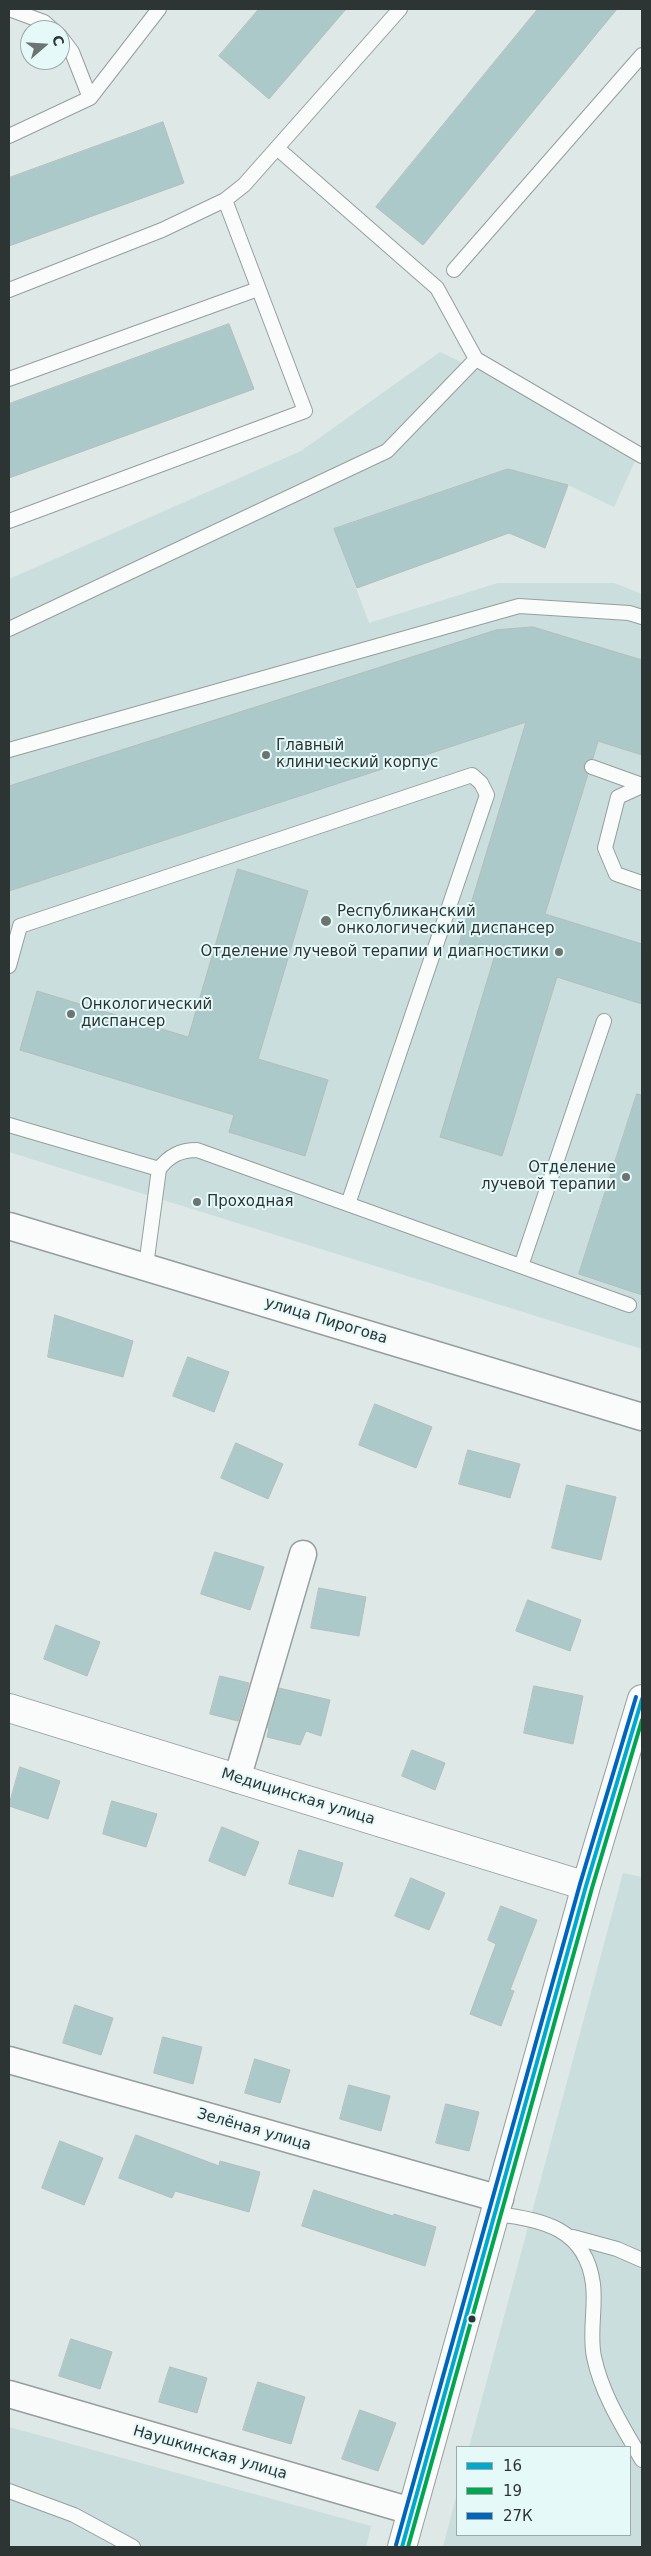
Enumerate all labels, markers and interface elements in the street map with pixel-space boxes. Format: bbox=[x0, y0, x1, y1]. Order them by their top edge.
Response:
north arrow bbox=[20, 20, 70, 70]
text: С bbox=[49, 33, 67, 48]
place label: Главный клинический корпус bbox=[276, 737, 438, 772]
marker: Главный клинический корпус bbox=[260, 749, 272, 761]
place label: Республиканский онкологический диспансер bbox=[337, 903, 554, 938]
marker: Республиканский онкологический диспансер bbox=[319, 914, 333, 928]
place label: Отделение лучевой терапии и диагностики bbox=[200, 943, 549, 961]
marker: Отделение лучевой терапии и диагностики bbox=[553, 946, 565, 958]
place label: Онкологический диспансер bbox=[81, 996, 212, 1031]
marker: Онкологический диспансер bbox=[65, 1008, 77, 1020]
place label: Отделение лучевой терапии bbox=[481, 1159, 616, 1194]
marker: Отделение лучевой терапии bbox=[620, 1171, 632, 1183]
place label: Проходная bbox=[207, 1193, 293, 1211]
marker: Проходная bbox=[191, 1196, 203, 1208]
street label: улица Пирогова bbox=[263, 1294, 389, 1348]
street label: Медицинская улица bbox=[219, 1765, 377, 1829]
street label: Зелёная улица bbox=[195, 2105, 313, 2155]
unlabelled marker bbox=[467, 2314, 477, 2324]
street label: Наушкинская улица bbox=[131, 2422, 289, 2484]
legend bbox=[456, 2446, 631, 2536]
text: 16 bbox=[503, 2457, 522, 2475]
text: 19 bbox=[503, 2482, 522, 2500]
text: 27К bbox=[503, 2507, 533, 2525]

